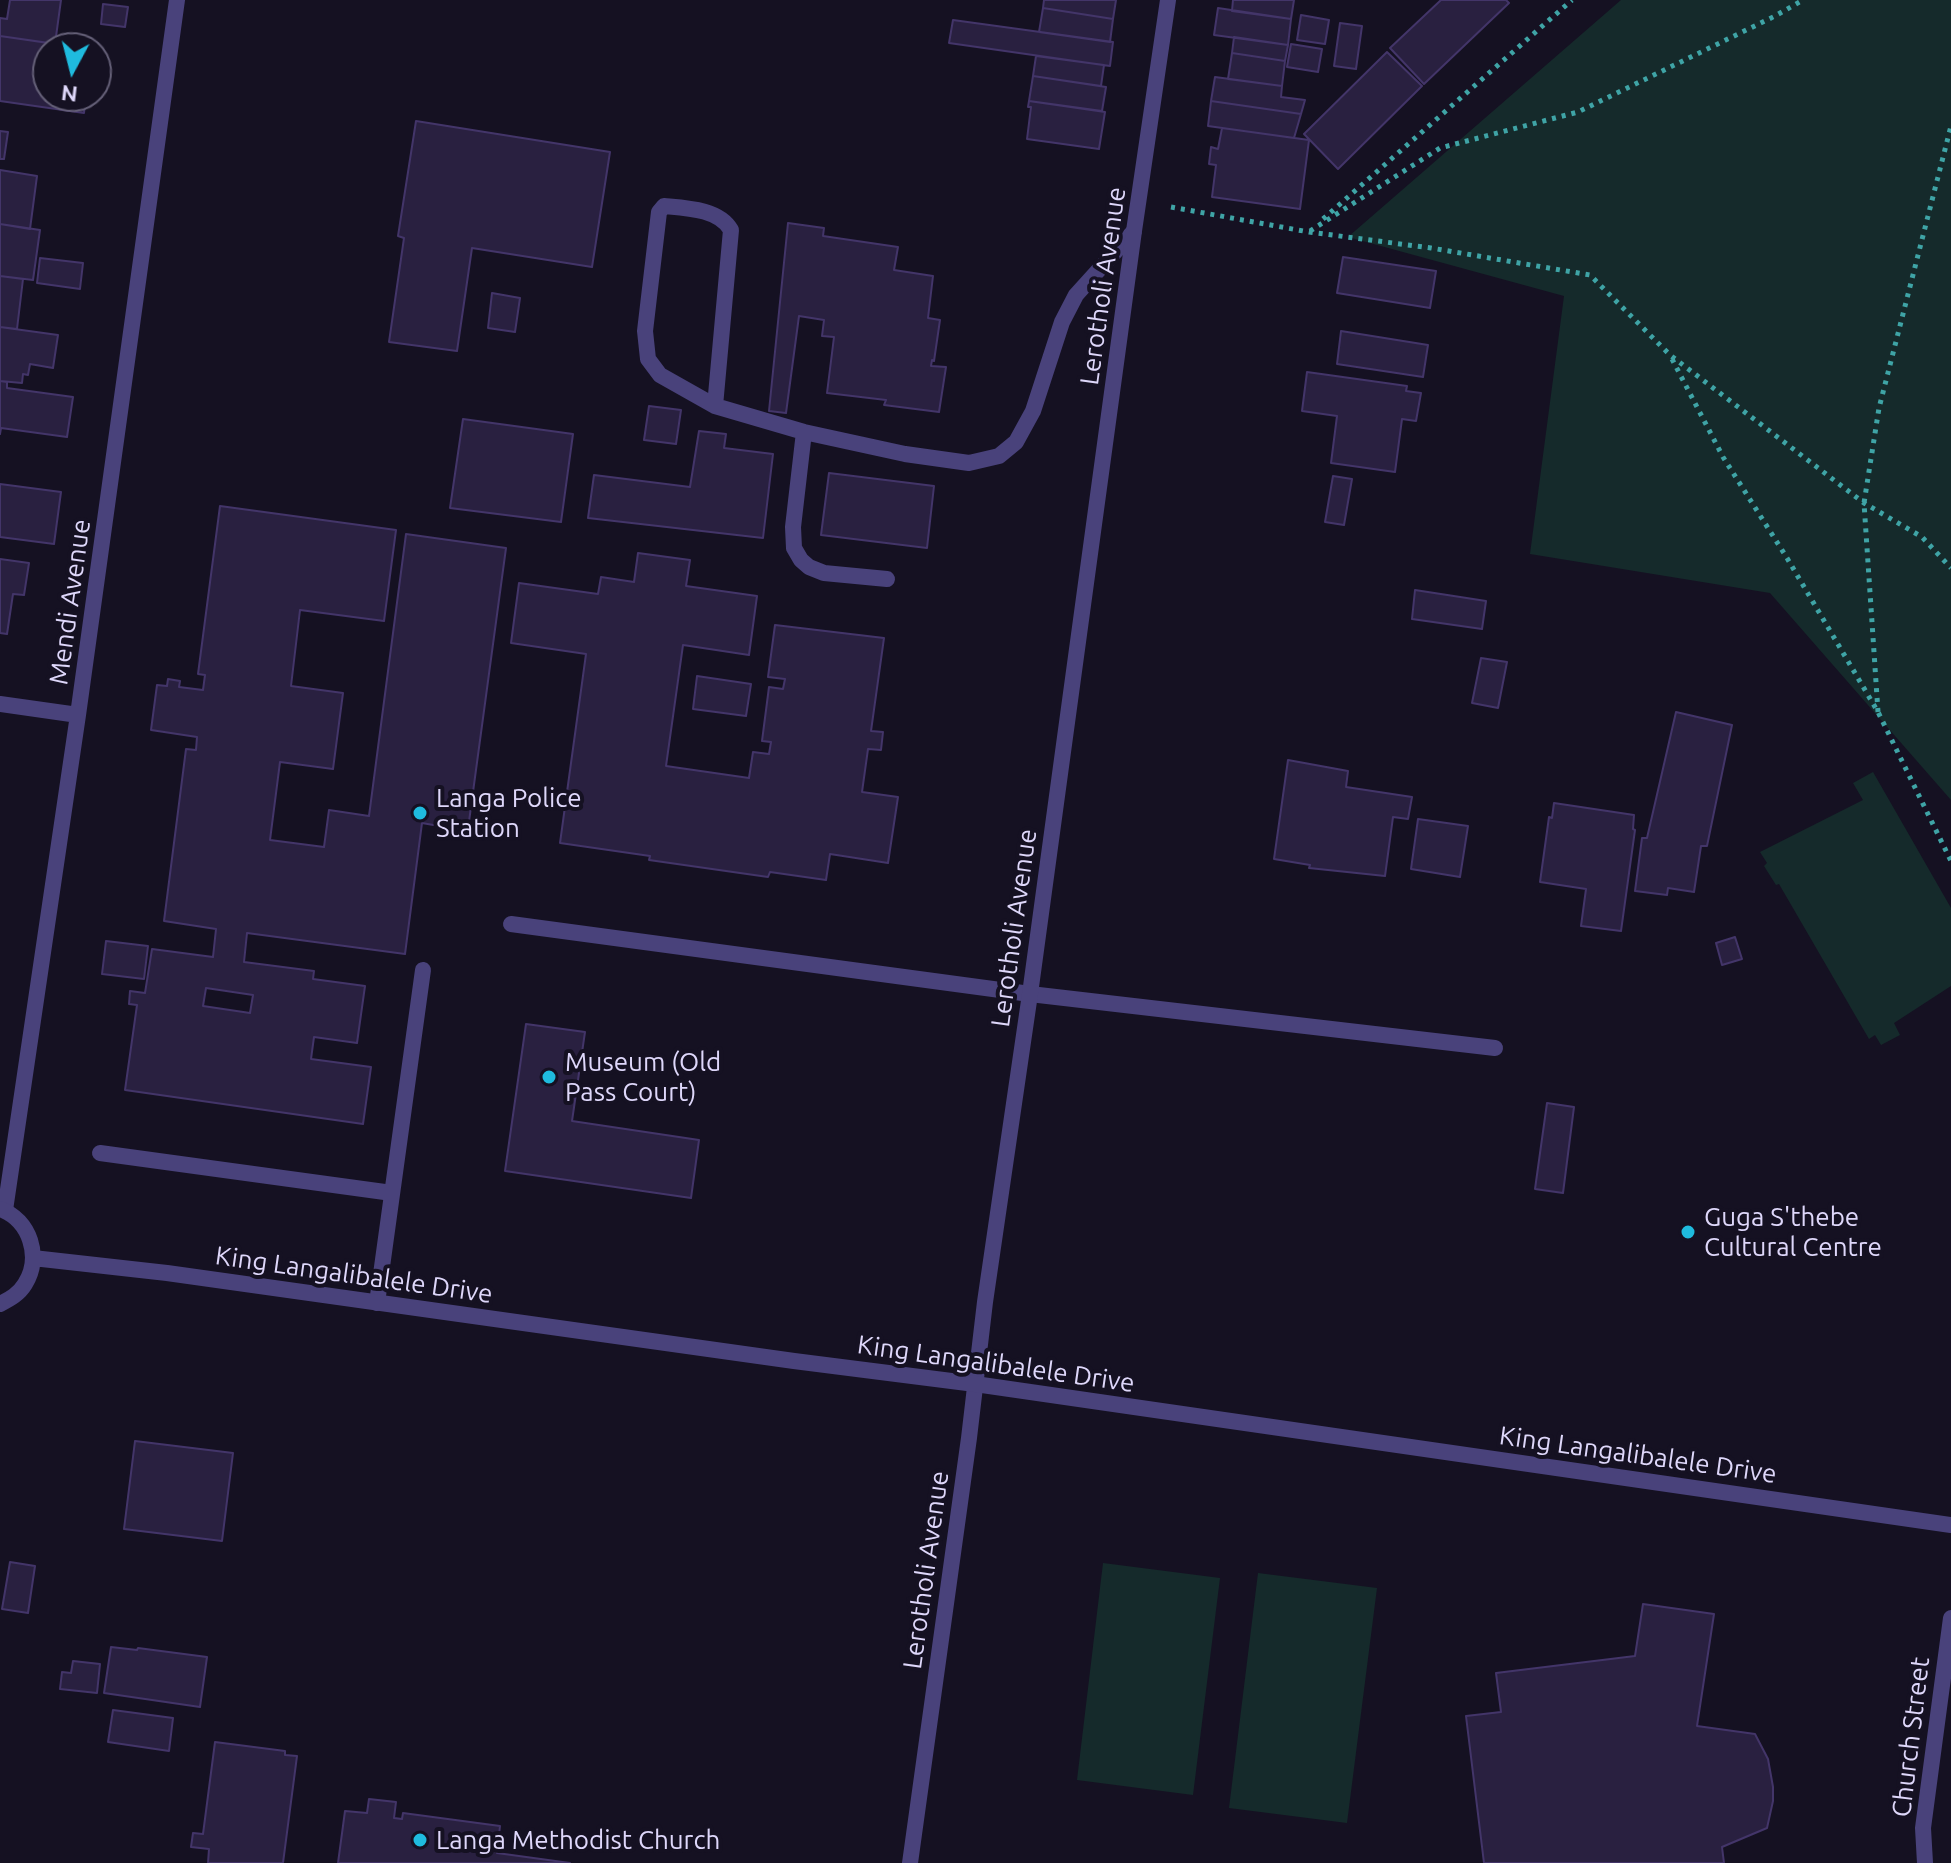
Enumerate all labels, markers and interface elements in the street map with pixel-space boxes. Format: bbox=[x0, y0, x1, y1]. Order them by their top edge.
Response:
north arrow bbox=[32, 32, 112, 112]
text: N bbox=[60, 81, 79, 108]
street label: Lerotholi Avenue bbox=[1074, 185, 1132, 387]
street label: Mendi Avenue bbox=[43, 517, 97, 687]
place label: Langa Police Station bbox=[436, 782, 582, 844]
marker: Langa Police Station bbox=[411, 804, 429, 822]
street label: Lerotholi Avenue bbox=[985, 827, 1043, 1029]
place label: Museum (Old Pass Court) bbox=[565, 1046, 721, 1108]
marker: Museum (Old Pass Court) bbox=[540, 1068, 558, 1086]
place label: Guga S'thebe Cultural Centre bbox=[1704, 1201, 1882, 1262]
marker: Guga S'thebe Cultural Centre bbox=[1679, 1223, 1697, 1241]
street label: King Langalibalele Drive bbox=[213, 1240, 495, 1310]
street label: King Langalibalele Drive bbox=[855, 1329, 1137, 1399]
street label: King Langalibalele Drive bbox=[1497, 1420, 1779, 1490]
street label: Lerotholi Avenue bbox=[897, 1469, 955, 1671]
street label: Church Street bbox=[1886, 1655, 1936, 1819]
place label: Langa Methodist Church bbox=[436, 1824, 720, 1856]
marker: Langa Methodist Church bbox=[411, 1831, 429, 1849]

